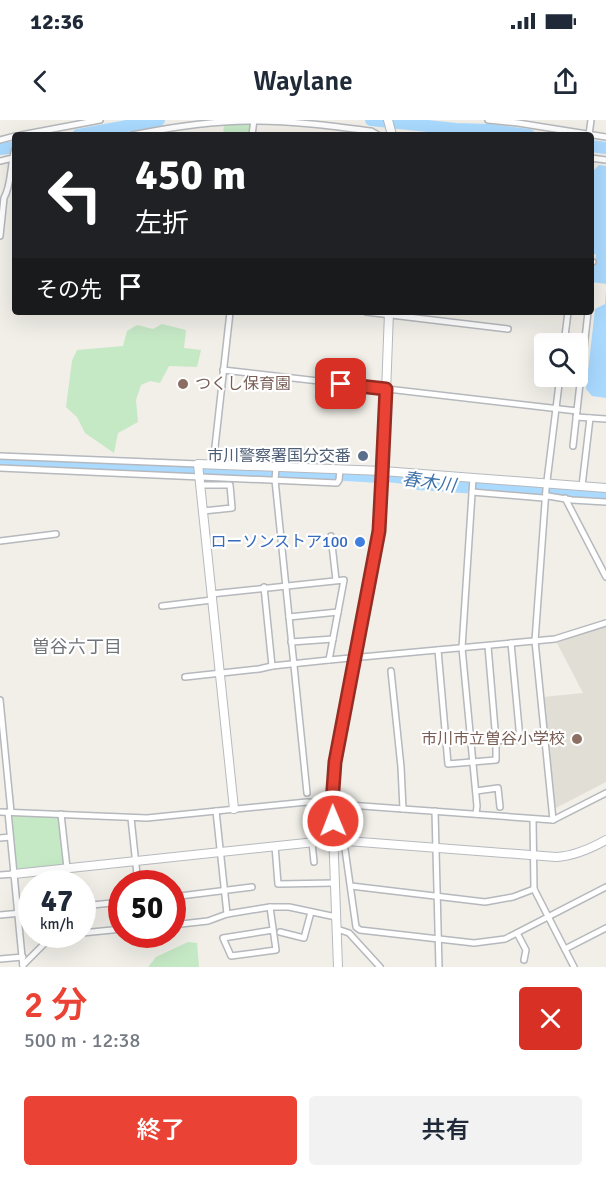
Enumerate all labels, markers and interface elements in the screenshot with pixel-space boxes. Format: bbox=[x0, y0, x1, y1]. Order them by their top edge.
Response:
text: 12:36 bbox=[30, 8, 84, 35]
icon: back bbox=[24, 65, 57, 98]
text: Waylane bbox=[253, 65, 353, 98]
icon: share bbox=[549, 65, 582, 98]
text: 450 m bbox=[135, 150, 246, 201]
icon: left bbox=[36, 156, 114, 234]
text: 左折 bbox=[135, 207, 189, 240]
icon: arrive bbox=[114, 270, 147, 303]
text: その先 bbox=[36, 276, 102, 303]
map controls bbox=[534, 333, 588, 387]
button: search bbox=[534, 333, 588, 387]
pin bbox=[315, 358, 366, 409]
icon: arrive bbox=[324, 367, 357, 400]
place label: つくし保育園 bbox=[195, 374, 291, 394]
marker: つくし保育園 bbox=[176, 377, 190, 391]
place label: 市川警察署国分交番 bbox=[207, 446, 351, 466]
marker: 市川警察署国分交番 bbox=[356, 449, 370, 463]
water label: 春木川 bbox=[401, 467, 459, 497]
place label: ローソンストア100 bbox=[210, 532, 348, 552]
marker: ローソンストア100 bbox=[353, 535, 367, 549]
district label: 曽谷六丁目 bbox=[32, 636, 122, 658]
place label: 市川市立曽谷小学校 bbox=[421, 729, 565, 749]
marker: 市川市立曽谷小学校 bbox=[570, 732, 584, 746]
position arrow bbox=[301, 789, 365, 853]
speed limit sign: 50 bbox=[108, 870, 186, 948]
text: 47 bbox=[41, 883, 73, 920]
text: km/h bbox=[40, 915, 74, 933]
text: 2 分 bbox=[24, 983, 87, 1028]
button: close bbox=[519, 987, 582, 1050]
text: 500 m · 12:38 bbox=[24, 1028, 140, 1053]
button: 終了 bbox=[24, 1096, 297, 1165]
button: 共有 bbox=[309, 1096, 582, 1165]

